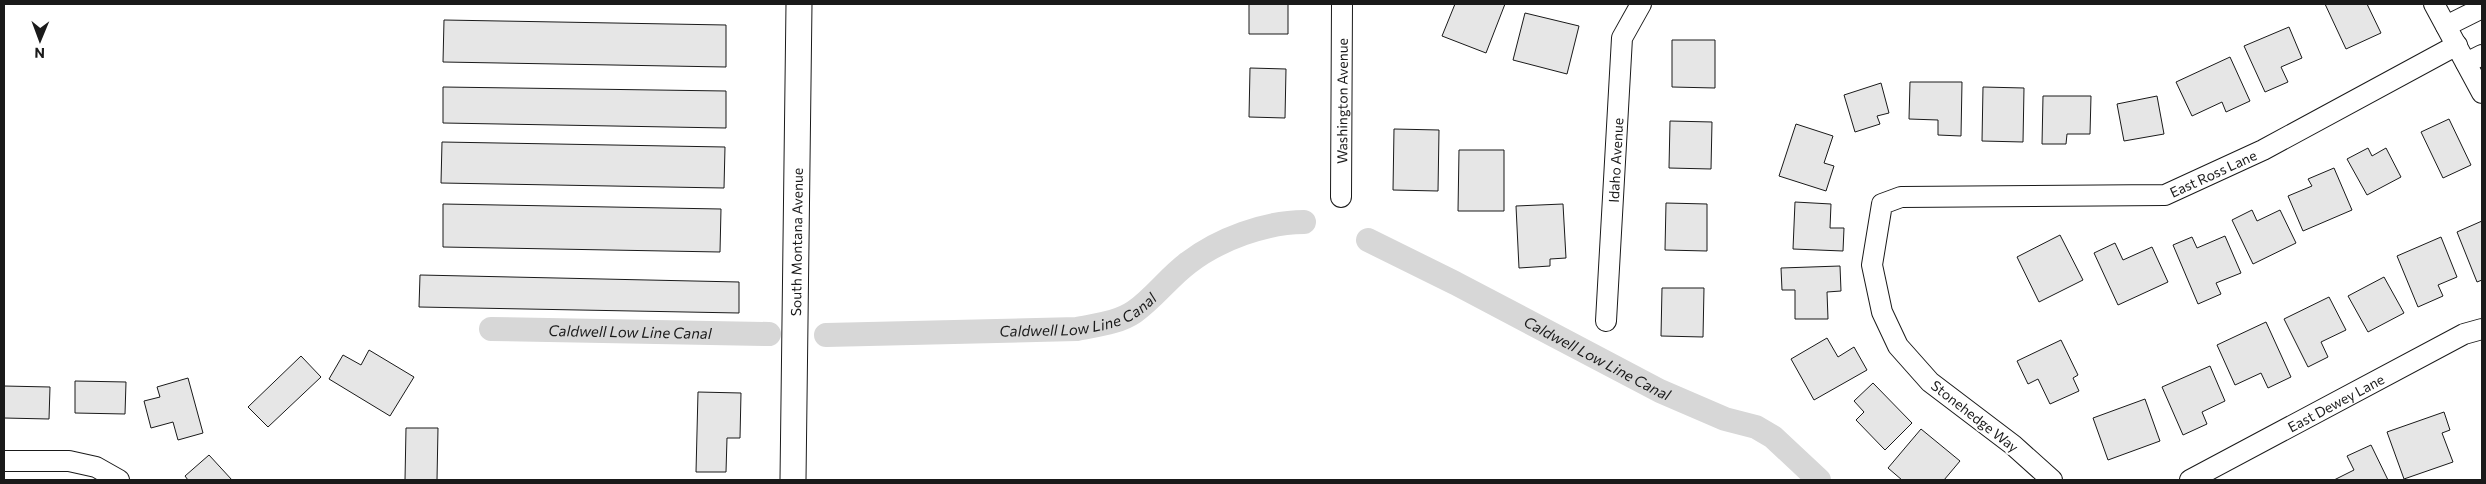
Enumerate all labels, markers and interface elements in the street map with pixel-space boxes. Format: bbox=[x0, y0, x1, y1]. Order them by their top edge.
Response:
north arrow bbox=[15, 15, 65, 65]
street label: Washington Avenue bbox=[1333, 38, 1350, 164]
text: N bbox=[34, 45, 45, 62]
street label: Idaho Avenue bbox=[1604, 117, 1626, 203]
street label: East Ross Lane bbox=[2167, 146, 2259, 200]
street label: South Montana Avenue bbox=[787, 168, 805, 316]
water label: Caldwell Low Line Canal bbox=[999, 288, 1161, 340]
water label: Caldwell Low Line Canal bbox=[1521, 312, 1675, 404]
water label: Caldwell Low Line Canal bbox=[548, 321, 713, 342]
street label: East Dewey Lane bbox=[2284, 370, 2387, 435]
street label: Stonehedge Way bbox=[1928, 377, 2022, 455]

